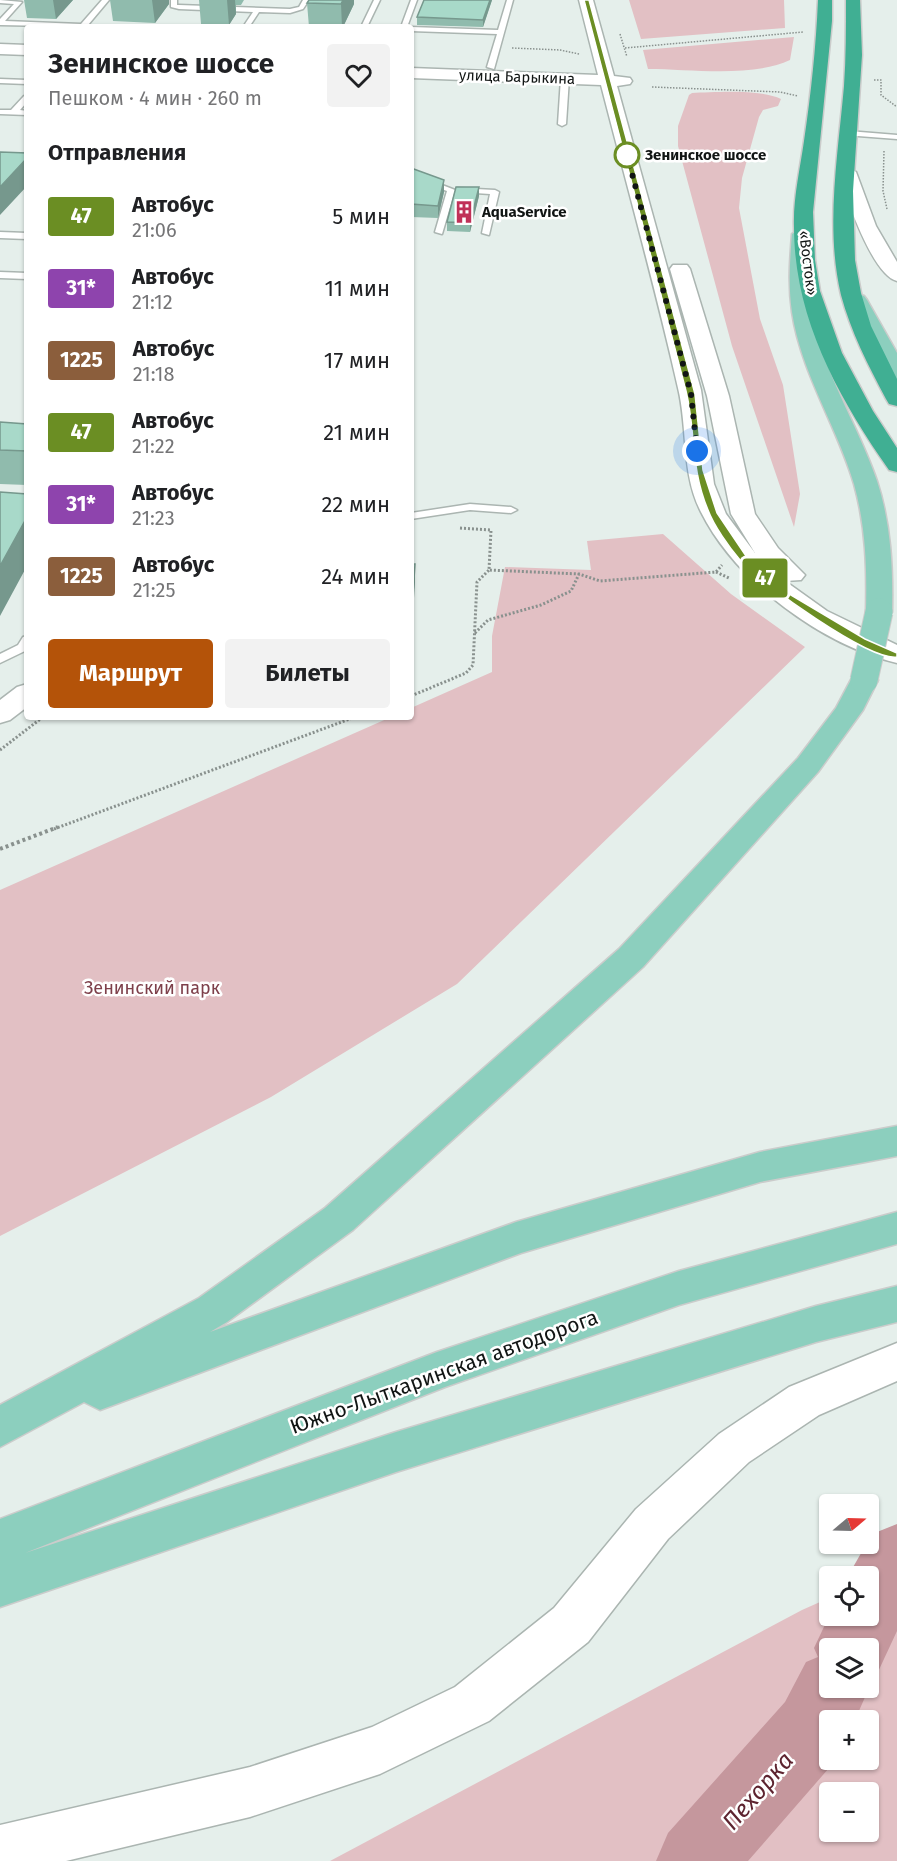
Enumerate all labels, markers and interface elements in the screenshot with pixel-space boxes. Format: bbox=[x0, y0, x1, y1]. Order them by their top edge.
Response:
button: heart bbox=[327, 44, 390, 107]
text: Зенинское шоссе bbox=[48, 47, 274, 80]
street label: улица Барыкина bbox=[459, 66, 575, 88]
text: Пешком · 4 мин · 260 m bbox=[48, 86, 262, 110]
text: Отправления bbox=[48, 139, 186, 166]
marker: Зенинское шоссе bbox=[614, 142, 640, 168]
place label: Зенинское шоссе bbox=[644, 146, 766, 164]
text: Автобус bbox=[132, 191, 214, 218]
building icon: AquaService bbox=[451, 199, 477, 225]
text: 47 bbox=[70, 203, 92, 229]
text: 5 мин bbox=[332, 203, 390, 230]
place label: AquaService bbox=[481, 203, 567, 221]
text: 21:06 bbox=[132, 218, 177, 242]
street label: «Восток» bbox=[795, 230, 821, 296]
text: Автобус bbox=[132, 263, 214, 290]
text: 31* bbox=[66, 275, 96, 301]
text: 11 мин bbox=[324, 275, 390, 302]
text: 21:12 bbox=[132, 290, 173, 314]
text: Автобус bbox=[133, 335, 214, 362]
text: 1225 bbox=[60, 347, 103, 373]
text: 17 мин bbox=[324, 347, 390, 374]
text: 21:18 bbox=[133, 362, 174, 386]
text: Автобус bbox=[132, 407, 214, 434]
text: 47 bbox=[70, 419, 92, 445]
text: 21 мин bbox=[323, 419, 390, 446]
text: 21:22 bbox=[132, 434, 175, 458]
your location bbox=[682, 436, 712, 466]
text: Автобус bbox=[132, 479, 214, 506]
text: 31* bbox=[66, 491, 96, 517]
text: 22 мин bbox=[321, 491, 390, 518]
text: 21:23 bbox=[132, 506, 175, 530]
text: Автобус bbox=[133, 551, 214, 578]
line badge: 47 bbox=[738, 558, 792, 598]
text: 1225 bbox=[60, 563, 103, 589]
text: 24 мин bbox=[321, 563, 390, 590]
text: 47 bbox=[754, 565, 776, 591]
text: 21:25 bbox=[133, 578, 176, 602]
button: Маршрут bbox=[48, 639, 213, 708]
button: Билеты bbox=[225, 639, 390, 708]
park label: Зенинский парк bbox=[84, 977, 221, 999]
street label: Южно-Лыткаринская автодорога bbox=[286, 1304, 602, 1440]
north arrow bbox=[819, 1494, 879, 1554]
map controls bbox=[819, 1494, 879, 1842]
button: locate bbox=[819, 1566, 879, 1626]
button: layers bbox=[819, 1638, 879, 1698]
button: + bbox=[819, 1710, 879, 1770]
water label: Пехорка bbox=[717, 1746, 799, 1836]
button: − bbox=[819, 1782, 879, 1842]

